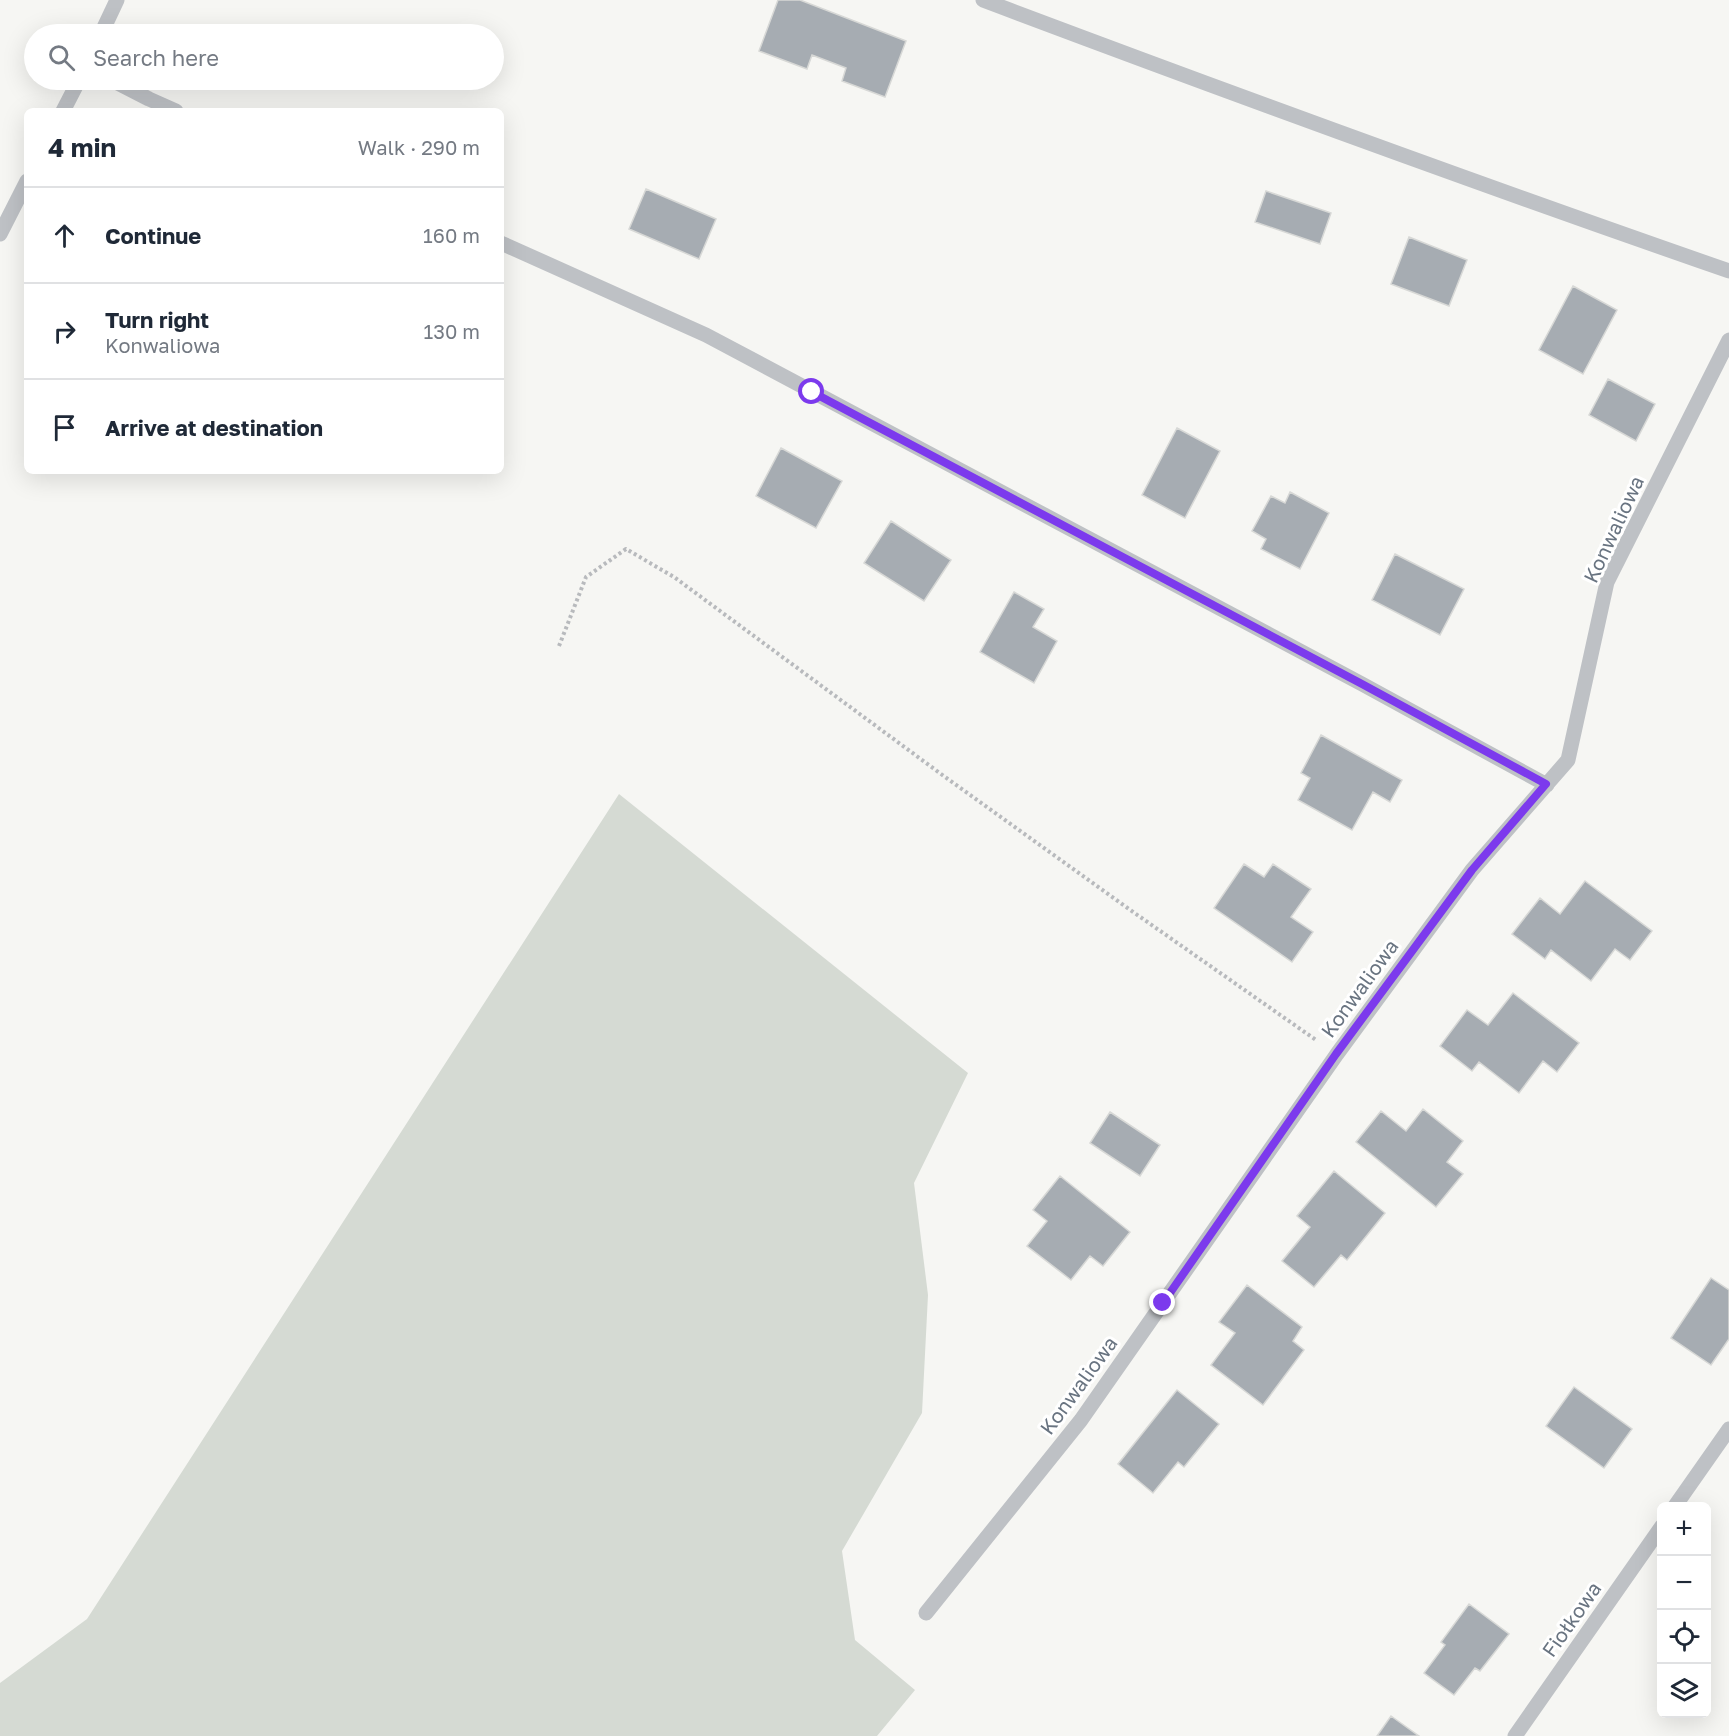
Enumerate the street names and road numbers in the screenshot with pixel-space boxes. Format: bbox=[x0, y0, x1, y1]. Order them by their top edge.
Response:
street label: Konwaliowa bbox=[1578, 472, 1648, 586]
street label: Konwaliowa bbox=[1315, 934, 1403, 1042]
street label: Konwaliowa bbox=[1034, 1331, 1122, 1439]
street label: Fiołkowa bbox=[1536, 1577, 1606, 1661]

